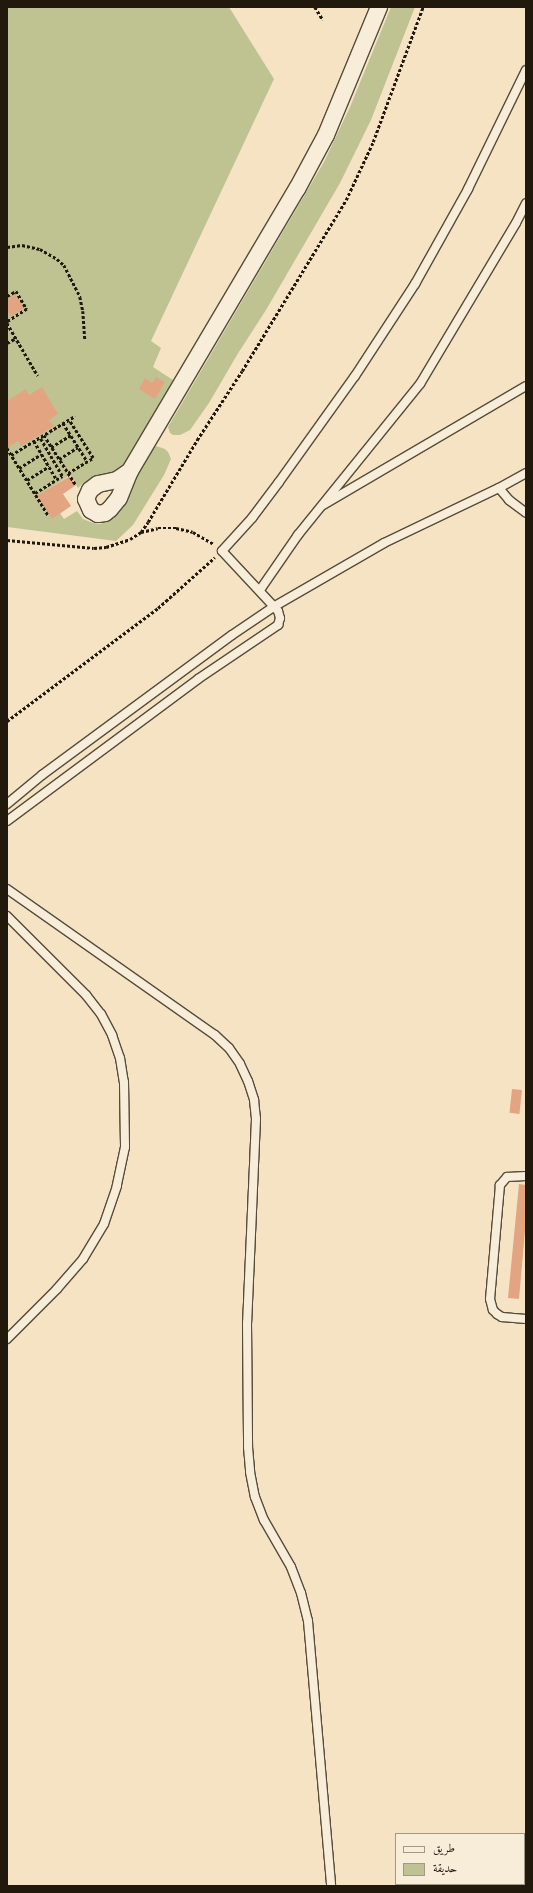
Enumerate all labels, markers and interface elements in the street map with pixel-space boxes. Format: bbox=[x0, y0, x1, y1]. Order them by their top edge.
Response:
legend bbox=[395, 1833, 525, 1885]
text: طريق bbox=[433, 1843, 455, 1855]
text: حديقة bbox=[433, 1863, 457, 1875]

